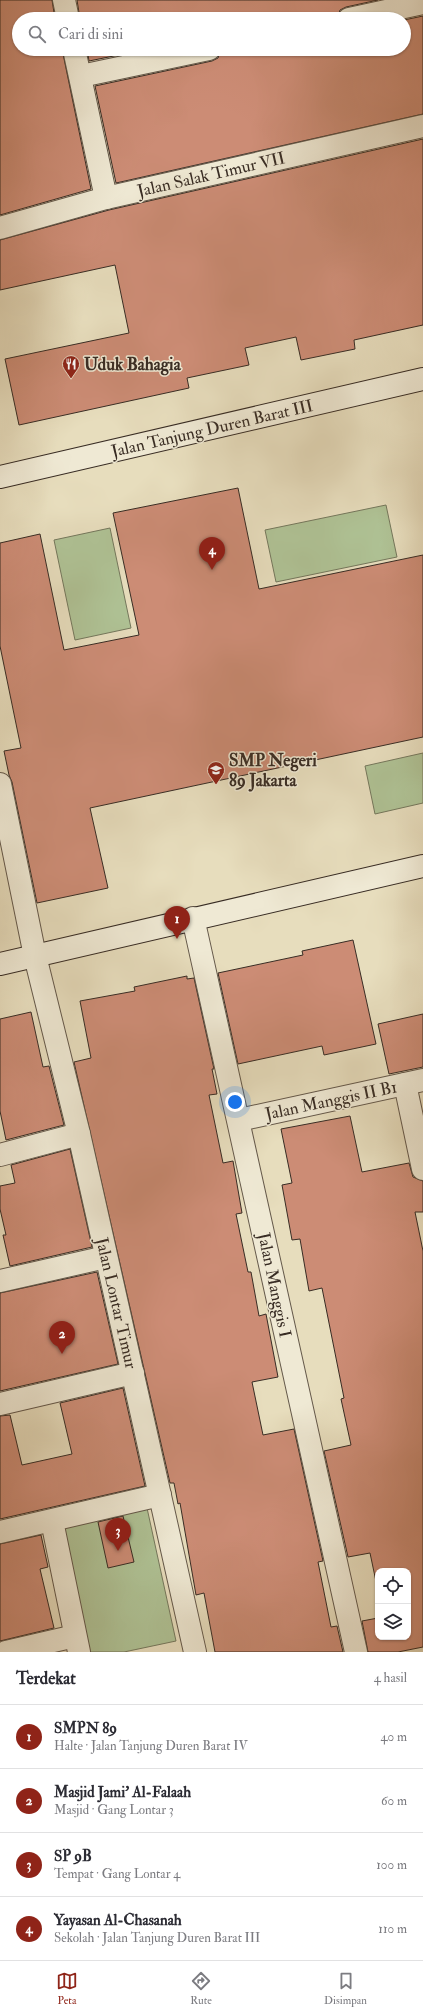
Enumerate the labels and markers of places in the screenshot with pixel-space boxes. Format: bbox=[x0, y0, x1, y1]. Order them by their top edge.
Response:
restaurant icon: Uduk Bahagia bbox=[61, 354, 81, 379]
place label: Uduk Bahagia bbox=[84, 354, 182, 376]
pin: 4 bbox=[199, 537, 225, 570]
place label: SMP Negeri 89 Jakarta bbox=[229, 750, 317, 792]
school or university icon: SMP Negeri 89 Jakarta bbox=[206, 760, 226, 785]
pin: 1 bbox=[164, 906, 190, 939]
pin: 2 bbox=[49, 1321, 75, 1354]
pin: 3 bbox=[105, 1518, 131, 1551]

